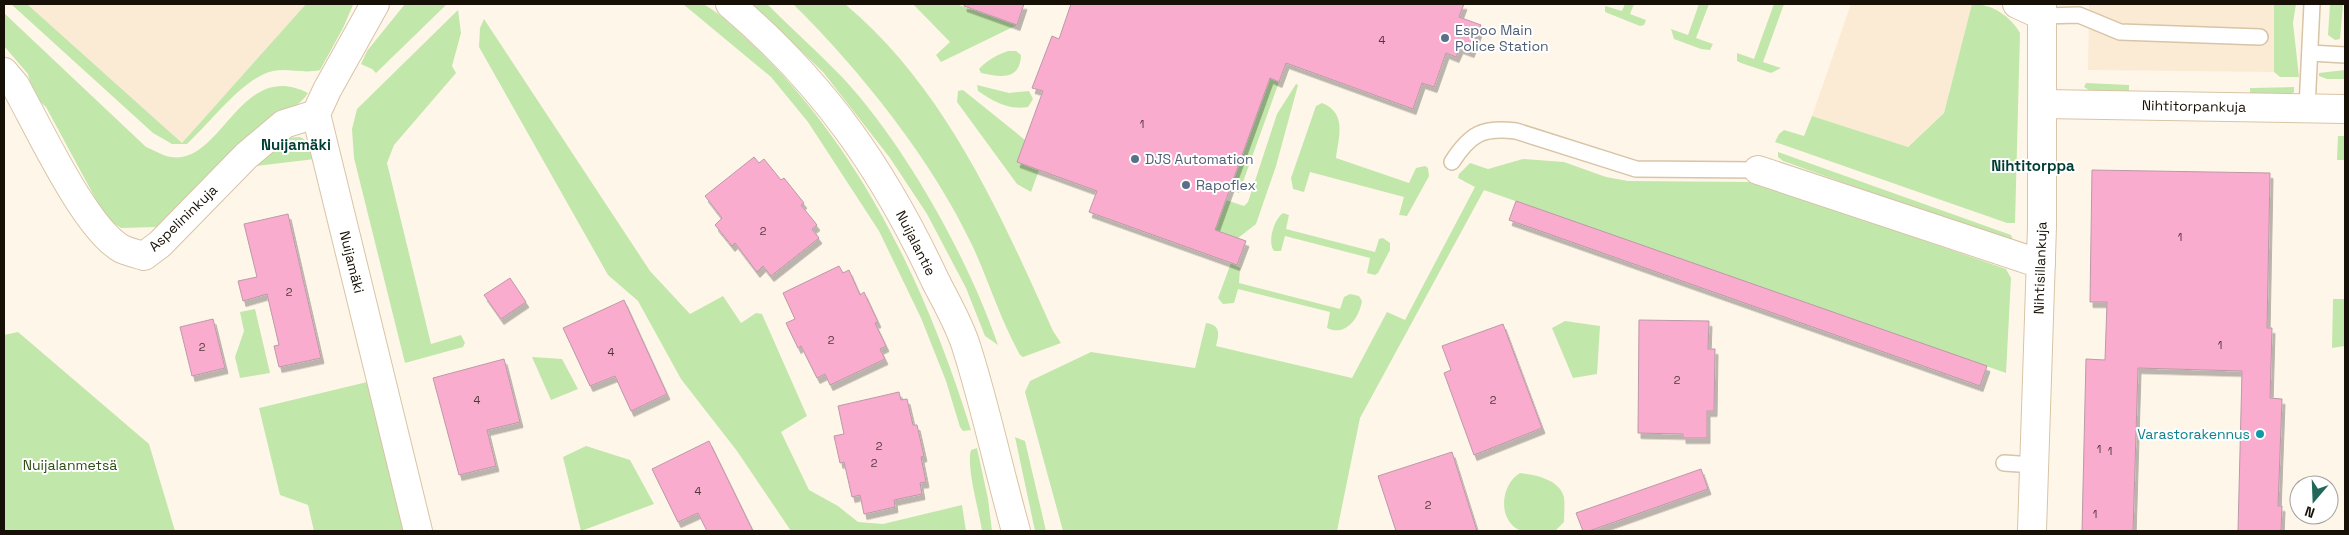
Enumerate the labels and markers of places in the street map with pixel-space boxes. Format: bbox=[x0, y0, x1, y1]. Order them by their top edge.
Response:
place label: Espoo Main Police Station bbox=[1455, 21, 1549, 55]
marker: Espoo Main Police Station bbox=[1439, 32, 1451, 44]
place label: DJS Automation bbox=[1145, 150, 1254, 168]
marker: DJS Automation bbox=[1129, 153, 1141, 165]
place label: Rapoflex bbox=[1196, 176, 1256, 194]
marker: Rapoflex bbox=[1180, 179, 1192, 191]
place label: Varastorakennus bbox=[2137, 425, 2250, 443]
marker: Varastorakennus bbox=[2254, 428, 2266, 440]

